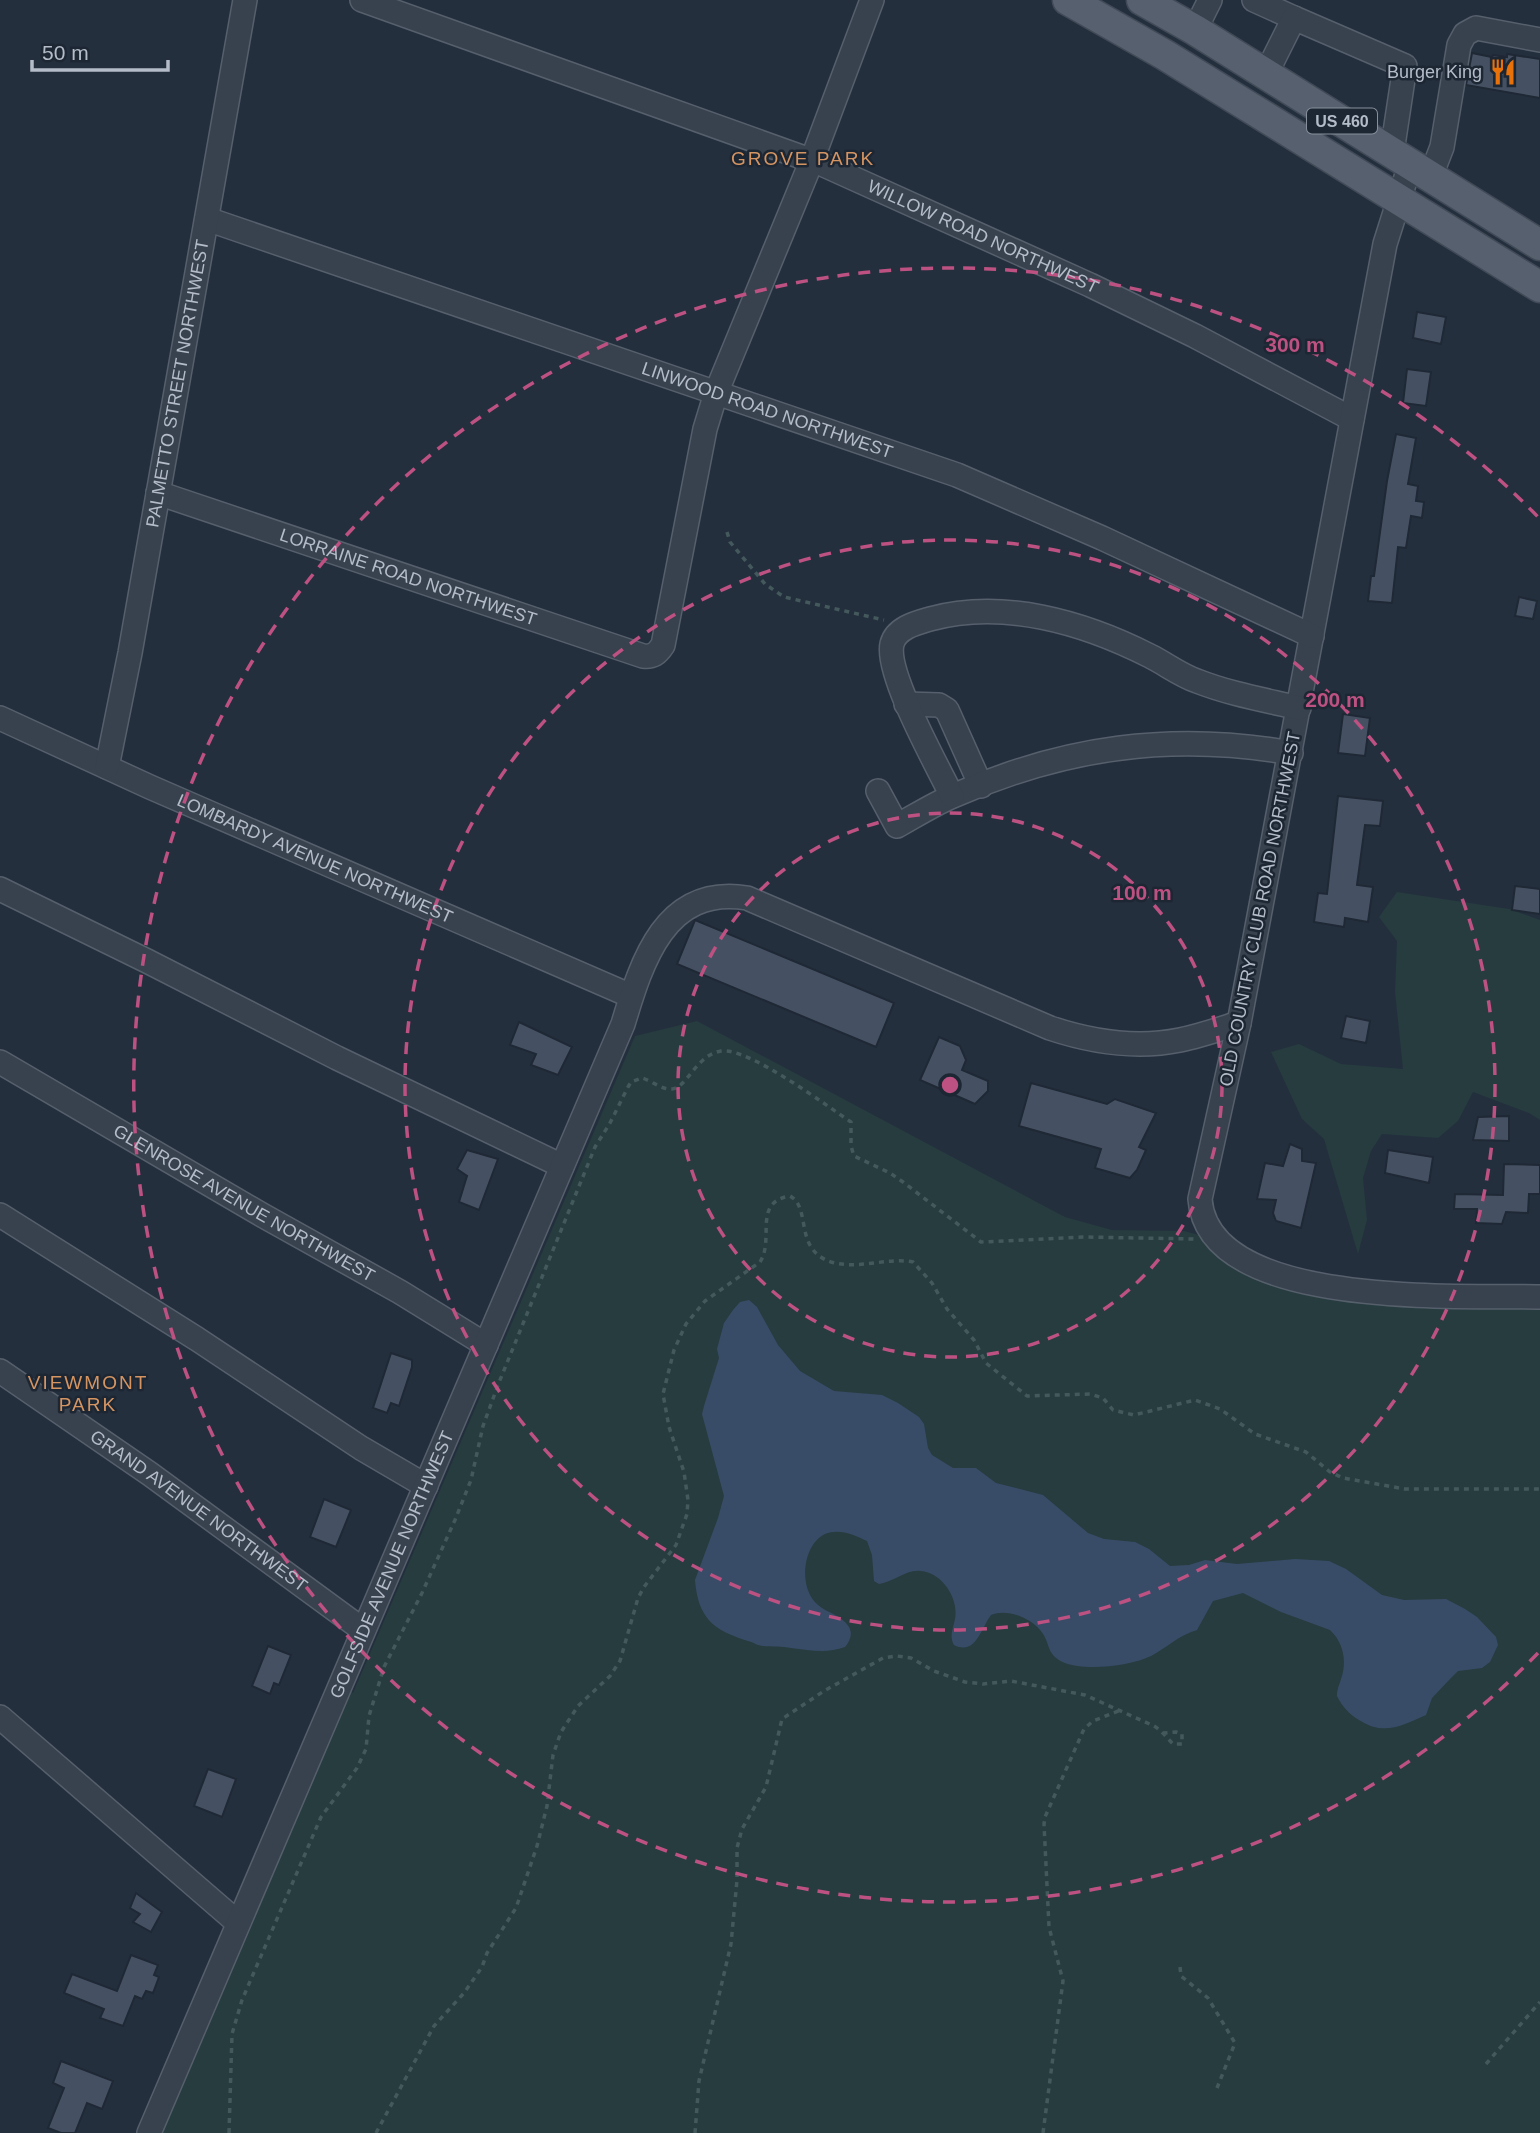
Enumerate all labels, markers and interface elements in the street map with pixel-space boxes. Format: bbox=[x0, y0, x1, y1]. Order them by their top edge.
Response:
scale bar bbox=[32, 28, 168, 72]
text: 50 m bbox=[42, 41, 89, 64]
restaurant icon: Burger King bbox=[1488, 57, 1518, 87]
place label: Burger King bbox=[1387, 62, 1482, 82]
road number: US 460 bbox=[1307, 108, 1377, 134]
district label: GROVE PARK bbox=[731, 148, 875, 169]
street label: WILLOW ROAD NORTHWEST bbox=[865, 176, 1102, 298]
street label: PALMETTO STREET NORTHWEST bbox=[142, 238, 213, 529]
text: 300 m bbox=[1265, 333, 1325, 356]
street label: LINWOOD ROAD NORTHWEST bbox=[639, 358, 895, 462]
street label: LORRAINE ROAD NORTHWEST bbox=[277, 525, 539, 630]
text: 200 m bbox=[1305, 688, 1365, 711]
street label: OLD COUNTRY CLUB ROAD NORTHWEST bbox=[1216, 730, 1304, 1088]
street label: LOMBARDY AVENUE NORTHWEST bbox=[174, 790, 456, 927]
text: 100 m bbox=[1112, 881, 1172, 904]
centre of rings bbox=[938, 1073, 962, 1097]
street label: GLENROSE AVENUE NORTHWEST bbox=[110, 1121, 378, 1286]
district label: VIEWMONT PARK bbox=[28, 1372, 148, 1415]
street label: GRAND AVENUE NORTHWEST bbox=[86, 1426, 311, 1596]
street label: GOLFSIDE AVENUE NORTHWEST bbox=[326, 1428, 458, 1701]

